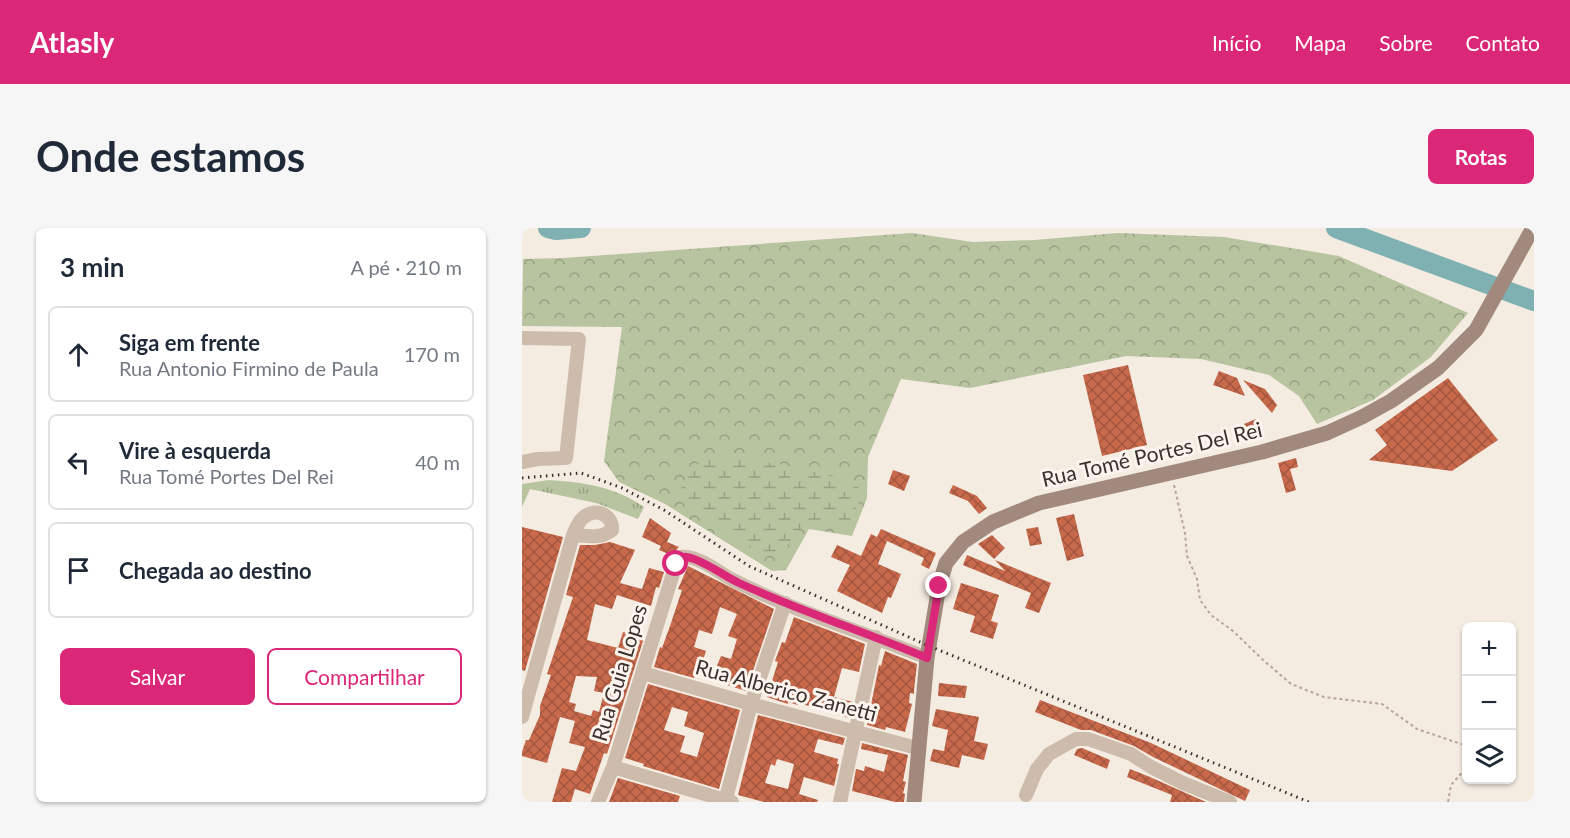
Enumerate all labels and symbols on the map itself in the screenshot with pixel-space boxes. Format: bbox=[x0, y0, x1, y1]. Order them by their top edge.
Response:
street label: Rua Tomé Portes Del Rei bbox=[1039, 416, 1264, 491]
route start bbox=[662, 550, 688, 576]
route end bbox=[925, 572, 951, 598]
street label: Rua Guia Lopes bbox=[586, 601, 651, 744]
street label: Rua Alberico Zanetti bbox=[693, 653, 880, 726]

